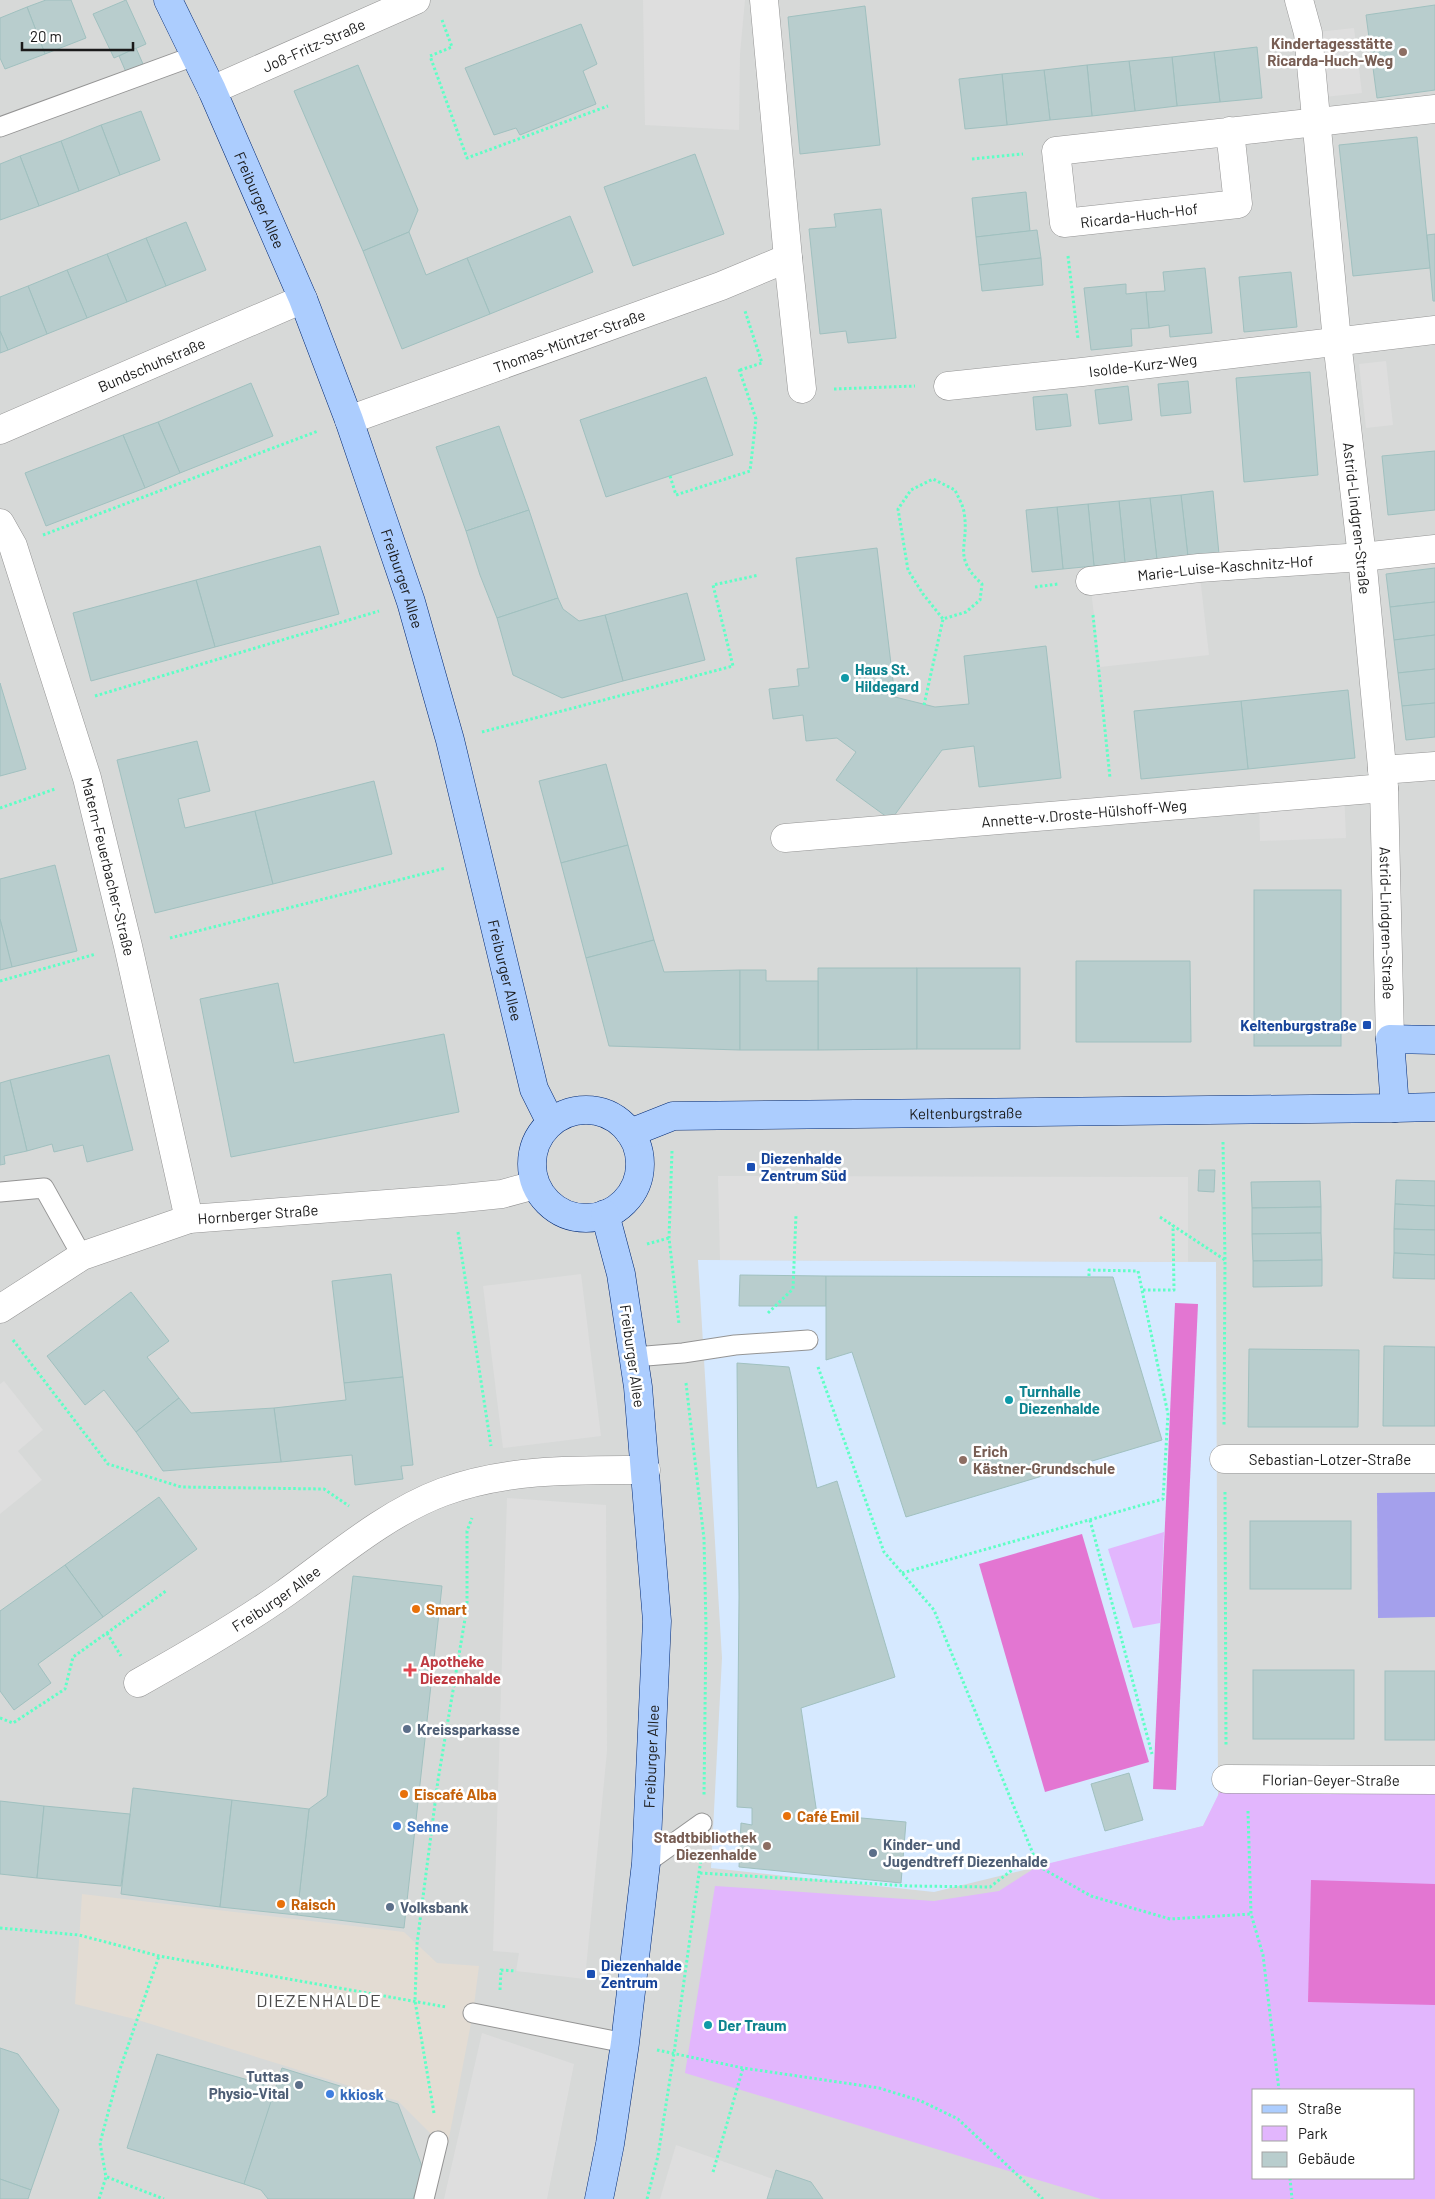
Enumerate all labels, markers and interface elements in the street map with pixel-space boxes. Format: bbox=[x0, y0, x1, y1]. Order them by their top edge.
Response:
street label: Joß-Fritz-Straße bbox=[259, 15, 368, 76]
scale bar bbox=[22, 20, 134, 52]
text: 20 m bbox=[30, 27, 62, 45]
place label: Kindertagesstätte Ricarda-Huch-Weg bbox=[1267, 34, 1393, 69]
marker: Kindertagesstätte Ricarda-Huch-Weg bbox=[1397, 46, 1409, 58]
street label: Freiburger Allee bbox=[231, 149, 289, 251]
street label: Ricarda-Huch-Hof bbox=[1079, 199, 1199, 231]
street label: Thomas-Müntzer-Straße bbox=[491, 305, 647, 376]
street label: Bundschuhstraße bbox=[95, 333, 208, 396]
street label: Isolde-Kurz-Weg bbox=[1088, 349, 1198, 380]
street label: Astrid-Lindgren-Straße bbox=[1340, 441, 1375, 595]
street label: Freiburger Allee bbox=[378, 527, 427, 630]
street label: Marie-Luise-Kaschnitz-Hof bbox=[1136, 551, 1314, 584]
place label: Haus St. Hildegard bbox=[855, 660, 919, 695]
marker: Haus St. Hildegard bbox=[839, 672, 851, 684]
street label: Matern-Feuerbacher-Straße bbox=[78, 775, 139, 957]
street label: Annette-v.Droste-Hülshoff-Weg bbox=[980, 795, 1188, 831]
street label: Astrid-Lindgren-Straße bbox=[1376, 846, 1398, 999]
street label: Freiburger Allee bbox=[485, 918, 526, 1023]
place label: Keltenburgstraße bbox=[1240, 1016, 1357, 1034]
marker: Keltenburgstraße bbox=[1361, 1019, 1373, 1031]
street label: Keltenburgstraße bbox=[909, 1103, 1023, 1122]
place label: Diezenhalde Zentrum Süd bbox=[761, 1149, 847, 1184]
marker: Diezenhalde Zentrum Süd bbox=[745, 1161, 757, 1173]
street label: Hornberger Straße bbox=[197, 1200, 319, 1227]
street label: Freiburger Allee bbox=[617, 1303, 649, 1409]
place label: Turnhalle Diezenhalde bbox=[1019, 1382, 1100, 1417]
marker: Turnhalle Diezenhalde bbox=[1003, 1394, 1015, 1406]
place label: Erich Kästner-Grundschule bbox=[973, 1442, 1115, 1477]
street label: Sebastian-Lotzer-Straße bbox=[1249, 1450, 1411, 1468]
marker: Erich Kästner-Grundschule bbox=[957, 1454, 969, 1466]
street label: Freiburger Allee bbox=[228, 1561, 324, 1635]
place label: Smart bbox=[426, 1600, 467, 1618]
marker: Smart bbox=[410, 1603, 422, 1615]
place label: Apotheke Diezenhalde bbox=[420, 1652, 501, 1687]
marker: Apotheke Diezenhalde bbox=[404, 1664, 416, 1676]
street label: Freiburger Allee bbox=[639, 1704, 662, 1809]
place label: Kreissparkasse bbox=[417, 1720, 520, 1738]
marker: Kreissparkasse bbox=[401, 1723, 413, 1735]
street label: Florian-Geyer-Straße bbox=[1262, 1770, 1400, 1789]
place label: Eiscafé Alba bbox=[414, 1785, 497, 1803]
marker: Eiscafé Alba bbox=[398, 1788, 410, 1800]
place label: Café Emil bbox=[797, 1807, 859, 1825]
marker: Café Emil bbox=[781, 1810, 793, 1822]
place label: Sehne bbox=[407, 1817, 449, 1835]
marker: Sehne bbox=[391, 1820, 403, 1832]
place label: Stadtbibliothek Diezenhalde bbox=[654, 1828, 757, 1863]
place label: Kinder- und Jugendtreff Diezenhalde bbox=[883, 1835, 1048, 1870]
marker: Stadtbibliothek Diezenhalde bbox=[761, 1840, 773, 1852]
marker: Kinder- und Jugendtreff Diezenhalde bbox=[867, 1847, 879, 1859]
place label: Raisch bbox=[291, 1895, 336, 1913]
marker: Raisch bbox=[275, 1898, 287, 1910]
place label: Volksbank bbox=[400, 1898, 468, 1916]
marker: Volksbank bbox=[384, 1901, 396, 1913]
place label: Diezenhalde Zentrum bbox=[601, 1956, 682, 1991]
marker: Diezenhalde Zentrum bbox=[585, 1968, 597, 1980]
district label: DIEZENHALDE bbox=[256, 1989, 382, 2011]
place label: Der Traum bbox=[718, 2016, 786, 2034]
marker: Der Traum bbox=[702, 2019, 714, 2031]
place label: Tuttas Physio-Vital bbox=[209, 2067, 289, 2102]
marker: Tuttas Physio-Vital bbox=[293, 2079, 305, 2091]
place label: kkiosk bbox=[340, 2085, 384, 2103]
marker: kkiosk bbox=[324, 2088, 336, 2100]
legend bbox=[1252, 2089, 1415, 2179]
text: Straße bbox=[1298, 2099, 1342, 2117]
text: Park bbox=[1298, 2124, 1328, 2142]
text: Gebäude bbox=[1298, 2149, 1355, 2167]

